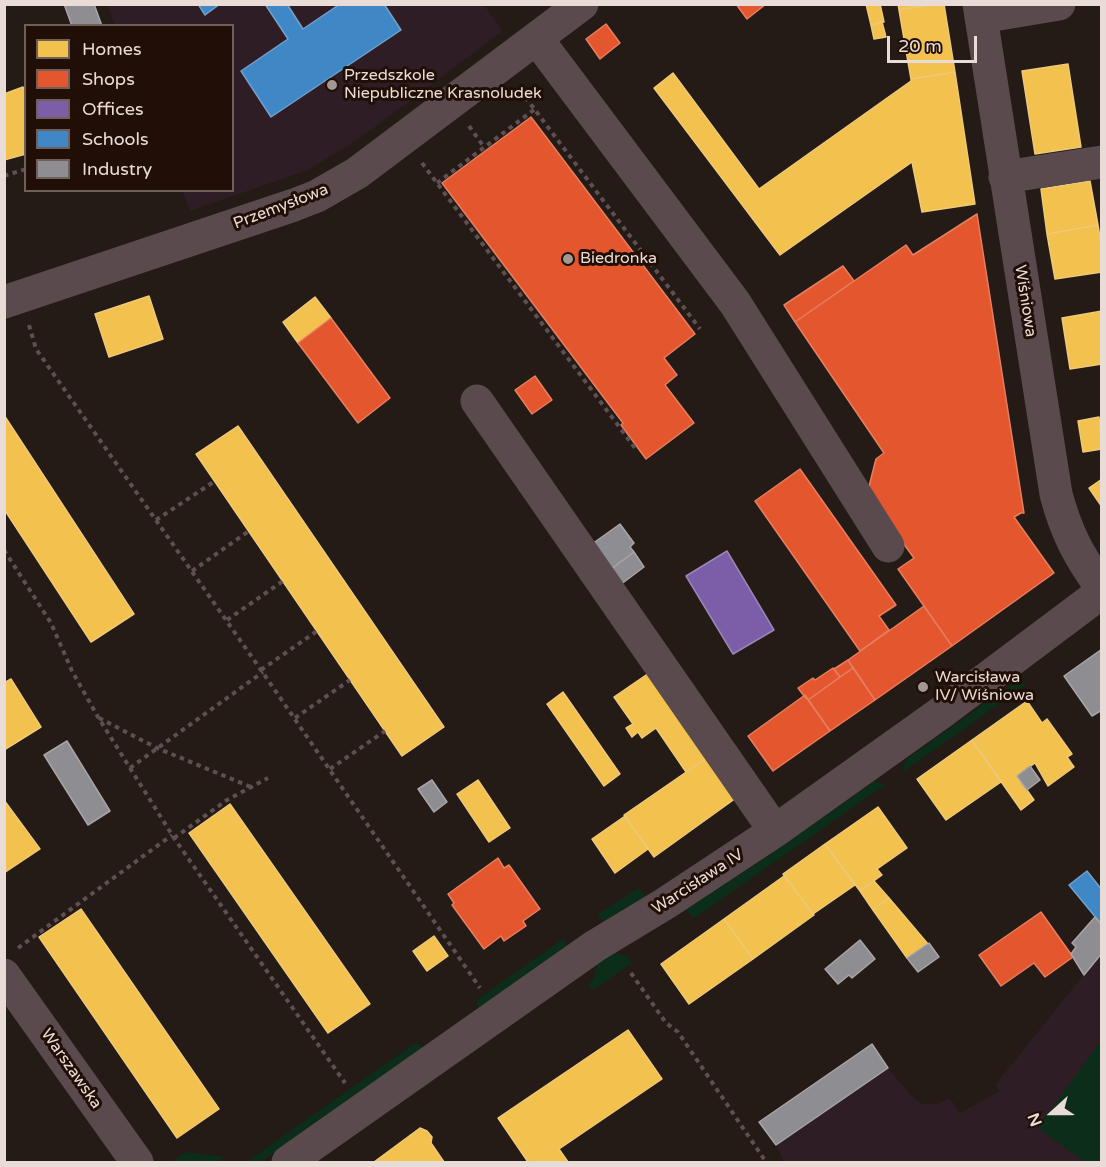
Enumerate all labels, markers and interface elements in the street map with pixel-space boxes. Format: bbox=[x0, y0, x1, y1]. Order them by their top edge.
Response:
legend bbox=[24, 24, 234, 192]
scale bar bbox=[890, 24, 980, 62]
text: 20 m bbox=[898, 35, 942, 57]
text: Homes bbox=[82, 38, 142, 60]
place label: Przedszkole Niepubliczne Krasnoludek bbox=[344, 66, 542, 104]
text: Shops bbox=[82, 68, 135, 90]
marker: Przedszkole Niepubliczne Krasnoludek bbox=[325, 78, 339, 92]
text: Offices bbox=[82, 98, 144, 120]
text: Schools bbox=[82, 128, 149, 150]
text: Industry bbox=[82, 158, 152, 180]
street label: Przemysłowa bbox=[231, 180, 331, 234]
place label: Biedronka bbox=[580, 249, 657, 269]
marker: Biedronka bbox=[561, 252, 575, 266]
street label: Wiśniowa bbox=[1010, 264, 1040, 338]
place label: Warcisława IV/ Wiśniowa bbox=[935, 668, 1034, 706]
marker: Warcisława IV/ Wiśniowa bbox=[916, 680, 930, 694]
street label: Warcisława IV bbox=[649, 845, 747, 919]
street label: Warszawska bbox=[36, 1025, 106, 1113]
north arrow bbox=[1022, 1083, 1082, 1143]
text: N bbox=[1024, 1110, 1047, 1129]

